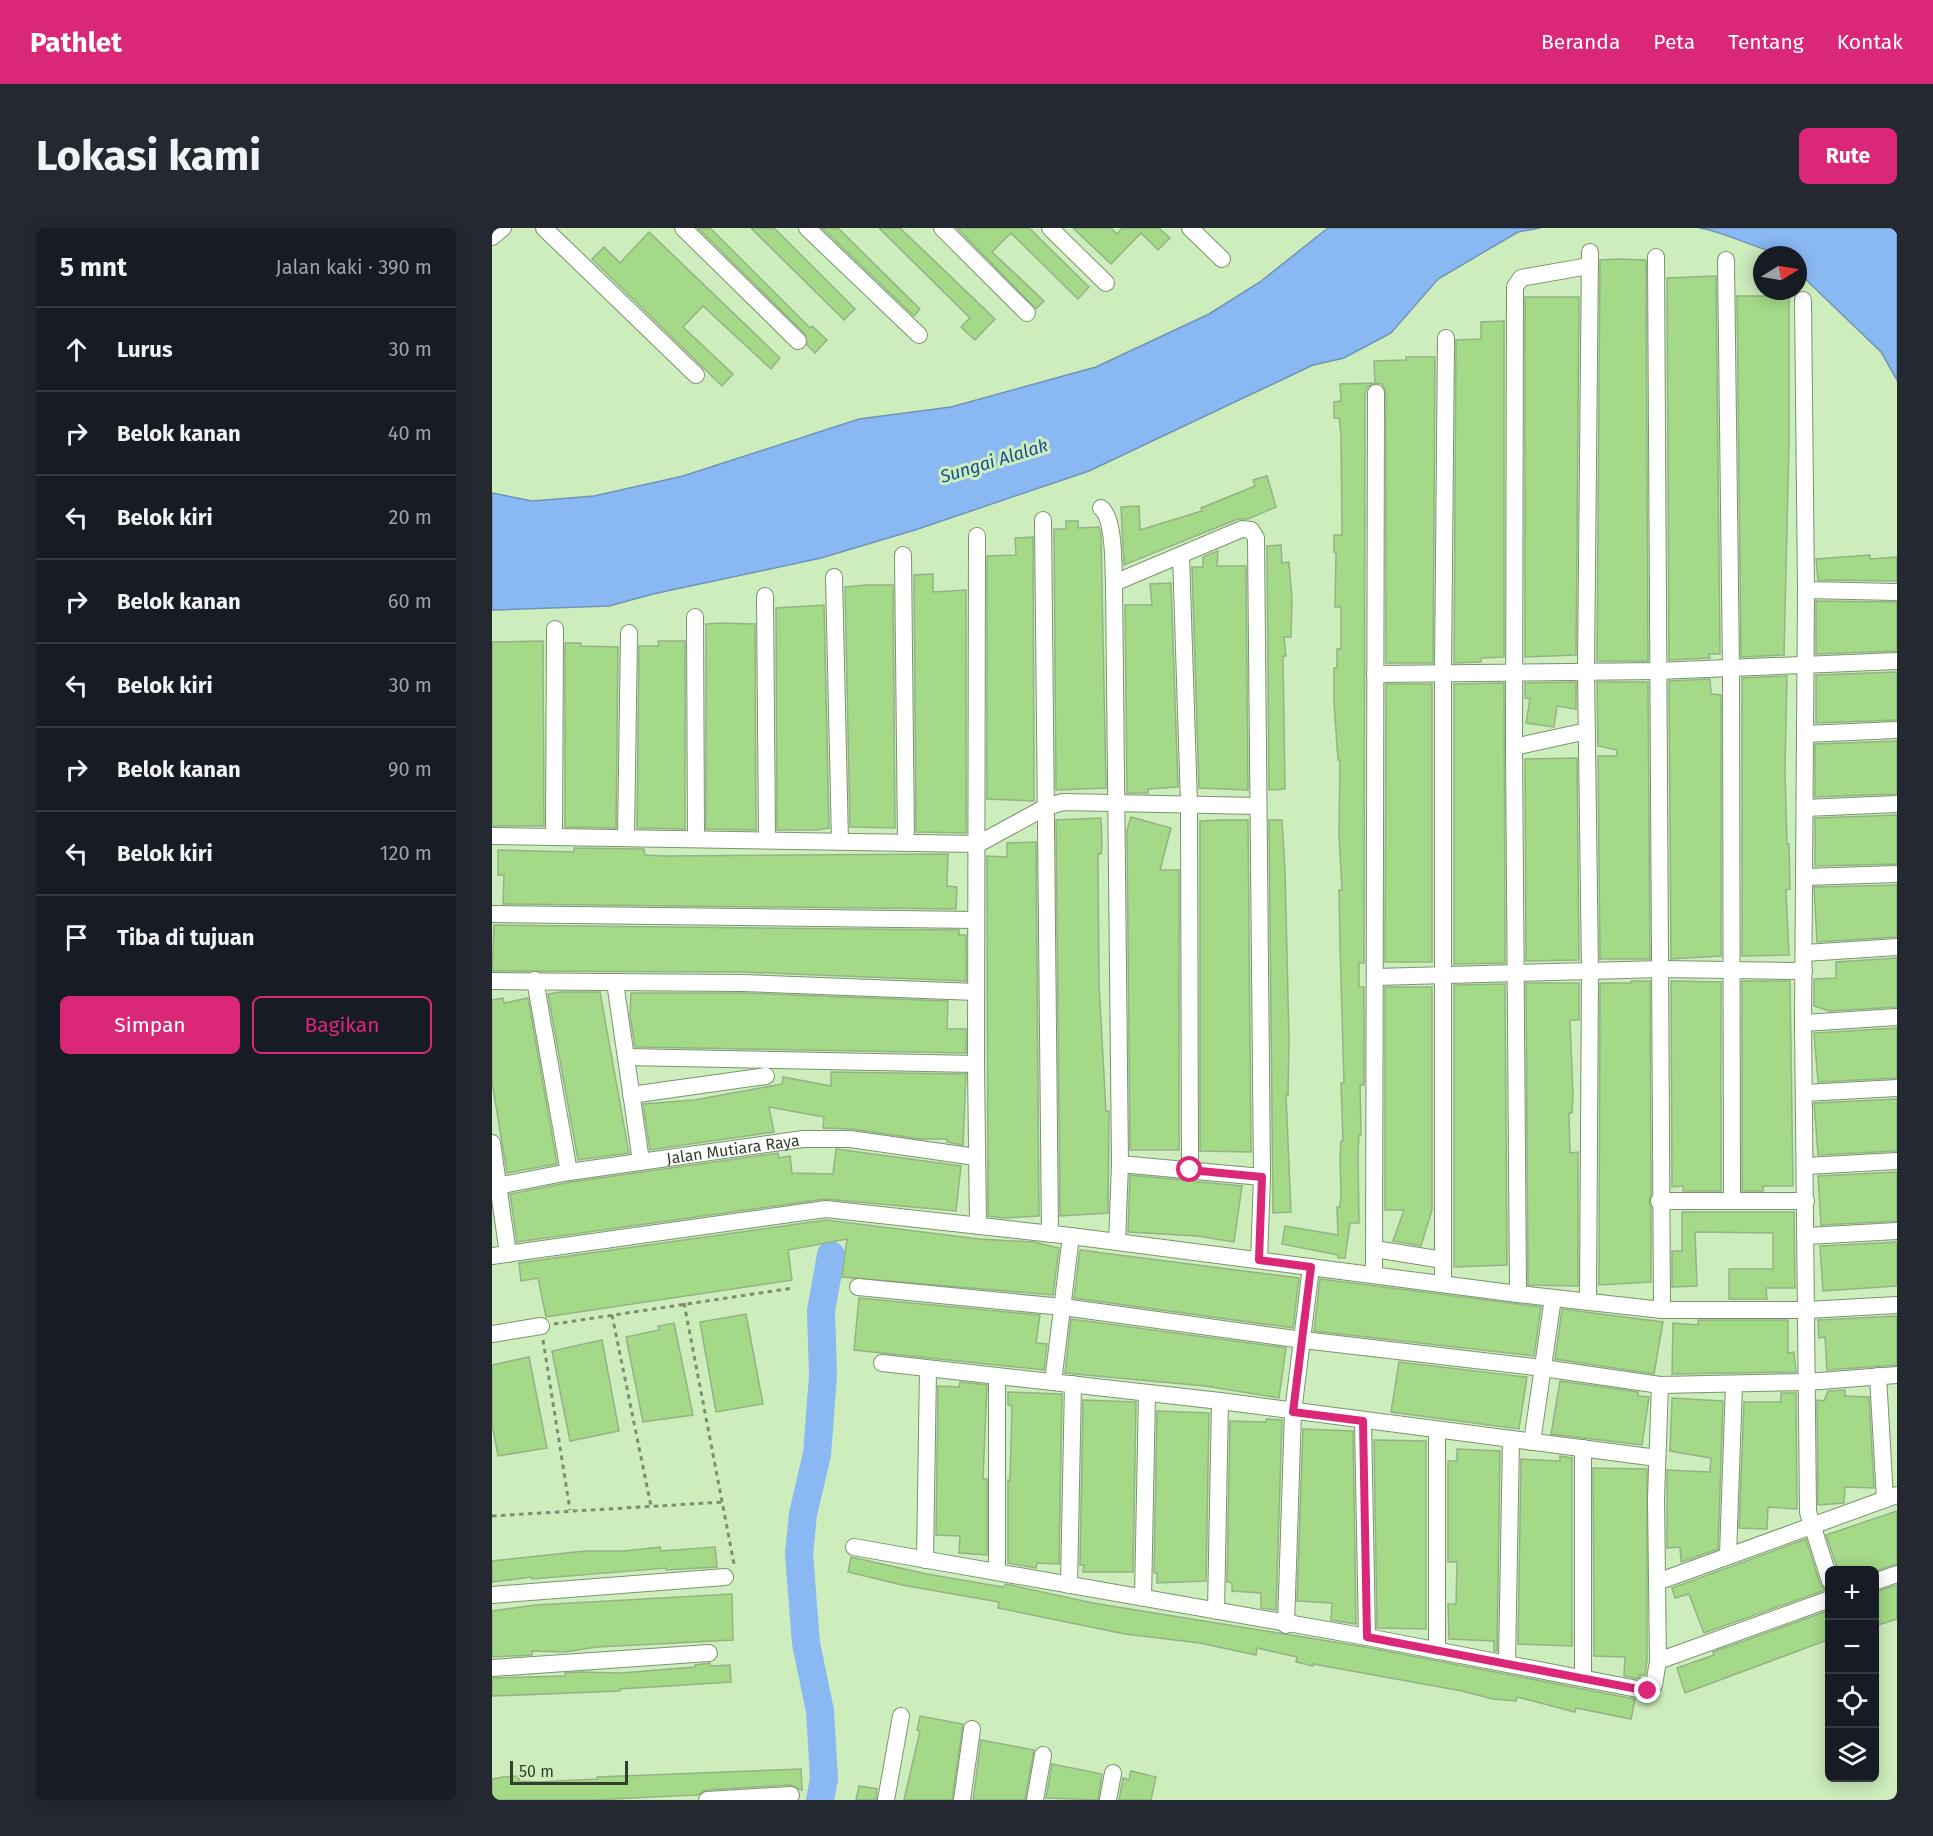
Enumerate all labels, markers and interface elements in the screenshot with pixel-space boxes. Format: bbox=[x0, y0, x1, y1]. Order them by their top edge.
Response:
text: Pathlet bbox=[30, 26, 122, 59]
text: Beranda bbox=[1541, 29, 1620, 55]
text: Peta bbox=[1653, 29, 1695, 55]
text: Tentang bbox=[1728, 29, 1804, 55]
text: Kontak bbox=[1837, 29, 1903, 55]
button: Rute bbox=[1799, 128, 1897, 184]
text: Lokasi kami bbox=[36, 131, 261, 181]
north arrow bbox=[1753, 246, 1807, 300]
text: 5 mnt bbox=[60, 252, 127, 283]
text: Jalan kaki · 390 m bbox=[276, 255, 432, 279]
icon: ahead bbox=[60, 333, 93, 366]
text: Lurus bbox=[117, 336, 173, 363]
text: 30 m bbox=[388, 337, 432, 361]
icon: right bbox=[60, 417, 93, 450]
text: Belok kanan bbox=[117, 420, 241, 447]
text: 40 m bbox=[388, 421, 432, 445]
water label: Sungai Alalak bbox=[936, 434, 1051, 488]
icon: left bbox=[60, 501, 93, 534]
text: Belok kiri bbox=[117, 504, 213, 531]
text: 20 m bbox=[389, 505, 432, 529]
icon: right bbox=[60, 585, 93, 618]
text: Belok kanan bbox=[117, 588, 241, 615]
text: 60 m bbox=[388, 589, 432, 613]
icon: left bbox=[60, 669, 93, 702]
text: Belok kiri bbox=[117, 672, 213, 699]
text: 30 m bbox=[388, 673, 432, 697]
icon: right bbox=[60, 753, 93, 786]
text: Belok kanan bbox=[117, 756, 241, 783]
text: 90 m bbox=[388, 757, 432, 781]
icon: left bbox=[60, 837, 93, 870]
text: Belok kiri bbox=[117, 840, 213, 867]
text: 120 m bbox=[380, 841, 432, 865]
icon: arrive bbox=[60, 921, 93, 954]
text: Tiba di tujuan bbox=[117, 924, 254, 951]
button: Simpan bbox=[60, 996, 240, 1054]
button: Bagikan bbox=[252, 996, 432, 1054]
street label: Jalan Mutiara Raya bbox=[665, 1130, 801, 1168]
route start bbox=[1176, 1156, 1202, 1182]
map controls bbox=[1825, 1566, 1879, 1782]
button: + bbox=[1825, 1566, 1879, 1620]
button: − bbox=[1825, 1620, 1879, 1674]
button: locate bbox=[1825, 1674, 1879, 1728]
route end bbox=[1634, 1677, 1660, 1703]
button: layers bbox=[1825, 1728, 1879, 1782]
scale bar bbox=[510, 1758, 628, 1786]
text: 50 m bbox=[519, 1762, 554, 1781]

